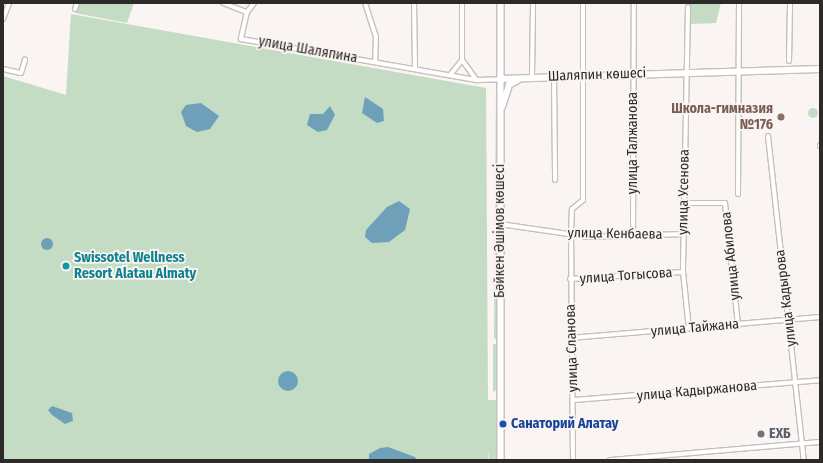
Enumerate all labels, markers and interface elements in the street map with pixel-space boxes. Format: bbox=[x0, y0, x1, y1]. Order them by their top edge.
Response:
street label: улица Шаляпина bbox=[257, 33, 359, 67]
street label: Шаляпин көшесі bbox=[547, 65, 647, 85]
street label: улица Талжанова bbox=[625, 92, 641, 194]
place label: Школа-гимназия №176 bbox=[671, 101, 773, 134]
marker: Школа-гимназия №176 bbox=[776, 112, 786, 122]
street label: улица Усенова bbox=[675, 149, 693, 235]
street label: Бәйкен Әшімов көшесі bbox=[492, 164, 508, 298]
street label: улица Абилова bbox=[718, 211, 744, 301]
street label: улица Кенбаева bbox=[568, 225, 662, 243]
street label: улица Кадырова bbox=[772, 249, 800, 347]
place label: Swissotel Wellness Resort Alatau Almaty bbox=[74, 250, 196, 282]
marker: Swissotel Wellness Resort Alatau Almaty bbox=[61, 261, 71, 271]
street label: улица Тогысова bbox=[579, 264, 673, 288]
street label: улица Сланова bbox=[562, 304, 582, 392]
street label: улица Тайжана bbox=[650, 316, 740, 340]
street label: улица Кадыржанова bbox=[636, 377, 758, 405]
place label: Санаторий Алатау bbox=[511, 416, 618, 432]
marker: Санаторий Алатау bbox=[498, 419, 508, 429]
place label: ЕХБ bbox=[769, 426, 791, 442]
marker: ЕХБ bbox=[756, 429, 766, 439]

